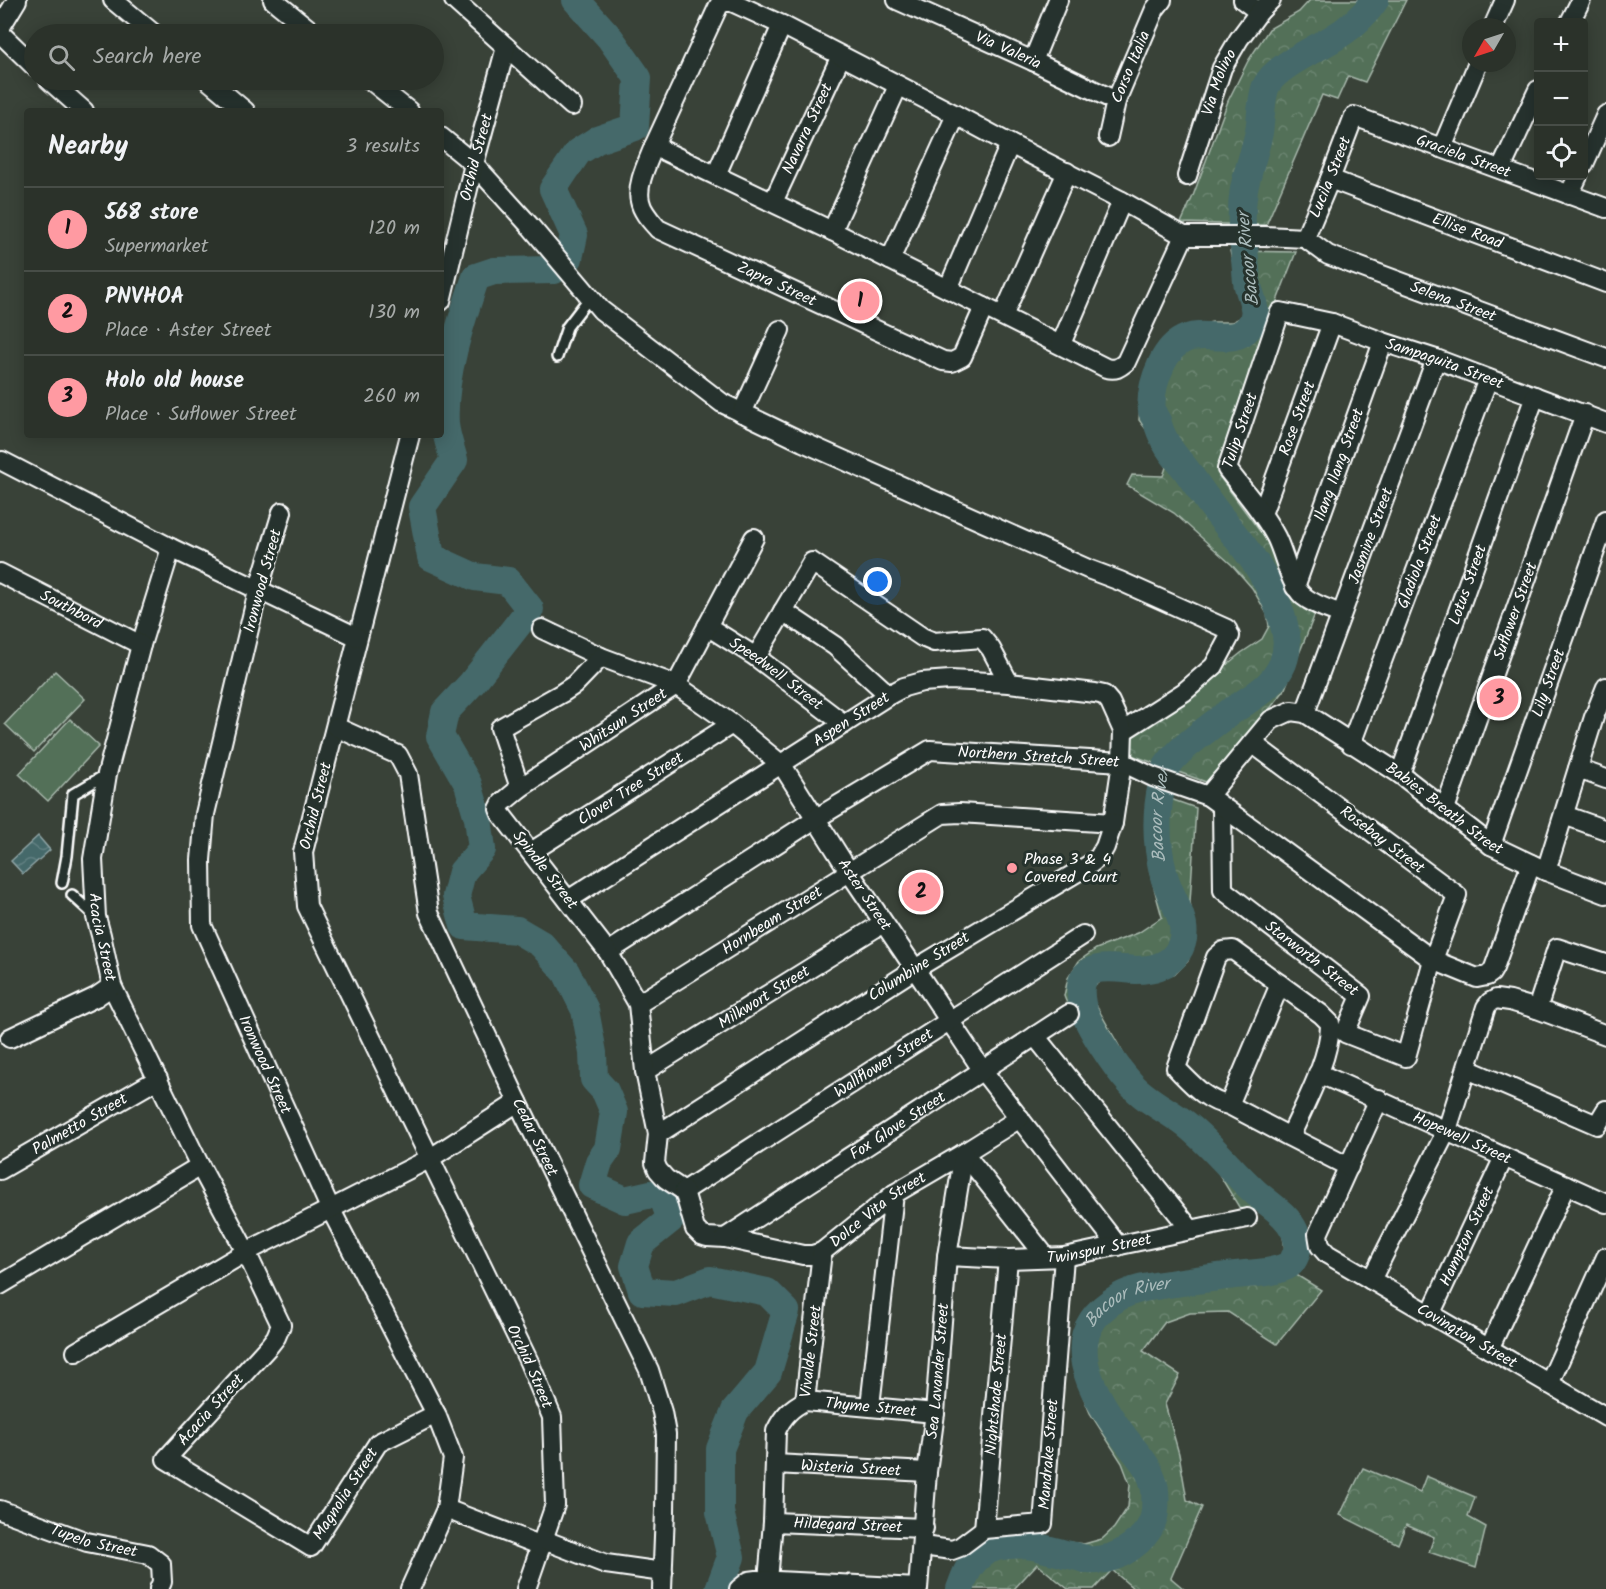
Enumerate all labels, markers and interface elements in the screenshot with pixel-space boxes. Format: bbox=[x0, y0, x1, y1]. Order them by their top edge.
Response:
north arrow bbox=[1462, 18, 1516, 72]
map controls bbox=[1534, 18, 1588, 180]
button: + bbox=[1534, 18, 1588, 72]
search box bbox=[24, 24, 444, 90]
street label: Via Valeria bbox=[971, 24, 1046, 76]
street label: Corso Italia bbox=[1104, 27, 1157, 107]
text: Search here bbox=[93, 40, 201, 75]
icon: search bbox=[45, 41, 78, 74]
street label: Via Molino bbox=[1195, 44, 1243, 119]
button: − bbox=[1534, 72, 1588, 126]
street label: Navarra Street bbox=[775, 78, 840, 178]
street label: Orchid Street bbox=[453, 110, 500, 204]
text: Nearby bbox=[48, 126, 128, 168]
button: locate bbox=[1534, 126, 1588, 180]
street label: Graciela Street bbox=[1413, 127, 1515, 185]
text: 3 results bbox=[346, 131, 420, 163]
street label: Lucila Street bbox=[1302, 132, 1358, 222]
text: 568 store bbox=[105, 196, 198, 231]
street label: Ellise Road bbox=[1429, 206, 1507, 256]
water label: Bacoor River bbox=[1229, 207, 1268, 307]
text: 1 bbox=[64, 213, 71, 245]
text: 120 m bbox=[368, 213, 420, 245]
text: Supermarket bbox=[105, 231, 208, 263]
street label: Zapra Street bbox=[733, 255, 821, 313]
street label: Selena Street bbox=[1407, 274, 1500, 329]
pin: 1 bbox=[840, 278, 880, 324]
text: PNVHOA bbox=[105, 280, 184, 315]
text: 2 bbox=[62, 297, 73, 329]
text: 130 m bbox=[368, 297, 420, 329]
text: Place · Aster Street bbox=[105, 315, 272, 347]
street label: Sampaguita Street bbox=[1382, 331, 1508, 396]
text: Holo old house bbox=[105, 364, 244, 399]
street label: Rose Street bbox=[1272, 377, 1322, 459]
text: 3 bbox=[62, 381, 73, 413]
text: 260 m bbox=[363, 381, 420, 413]
street label: Tulip Street bbox=[1216, 389, 1265, 472]
text: Place · Suflower Street bbox=[105, 399, 297, 431]
street label: Ilang Ilang Street bbox=[1307, 404, 1371, 525]
street label: Jasmine Street bbox=[1341, 483, 1400, 588]
street label: Gladiola Street bbox=[1390, 510, 1449, 612]
street label: Ironwood Street bbox=[237, 526, 289, 636]
street label: Lotus Street bbox=[1442, 540, 1494, 628]
street label: Suflower Street bbox=[1486, 558, 1544, 664]
your location bbox=[863, 567, 892, 596]
street label: Southbord bbox=[36, 583, 108, 636]
street label: Speedwell Street bbox=[724, 631, 829, 717]
street label: Lily Street bbox=[1525, 644, 1572, 721]
pin: 3 bbox=[1480, 676, 1518, 720]
street label: Whitsun Street bbox=[574, 681, 673, 758]
street label: Aspen Street bbox=[808, 685, 895, 753]
street label: Northern Stretch Street bbox=[957, 739, 1121, 774]
street label: Clover Tree Street bbox=[572, 745, 689, 832]
street label: Babies Breath Street bbox=[1381, 755, 1508, 862]
street label: Orchid Street bbox=[293, 759, 339, 852]
water label: Bacoor River bbox=[1143, 759, 1180, 865]
street label: Rosebay Street bbox=[1334, 800, 1430, 881]
street label: Spindle Street bbox=[506, 825, 584, 916]
place label: Phase 3 & 4 Covered Court bbox=[1024, 847, 1119, 890]
street label: Aster Street bbox=[831, 854, 899, 936]
marker: Phase 3 & 4 Covered Court bbox=[1005, 861, 1019, 875]
pin: 2 bbox=[902, 870, 940, 914]
street label: Hornbeam Street bbox=[717, 879, 828, 961]
street label: Acacia Street bbox=[82, 892, 123, 984]
street label: Starworth Street bbox=[1260, 914, 1365, 1003]
street label: Columbine Street bbox=[863, 925, 976, 1008]
street label: Milkwort Street bbox=[713, 958, 816, 1035]
street label: Ironwood Street bbox=[232, 1011, 299, 1119]
street label: Wallflower Street bbox=[829, 1021, 939, 1104]
street label: Fox Glove Street bbox=[844, 1084, 952, 1166]
street label: Palmetto Street bbox=[27, 1086, 133, 1162]
street label: Cedar Street bbox=[505, 1094, 565, 1181]
street label: Hopewell Street bbox=[1409, 1105, 1516, 1171]
street label: Dolce Vita Street bbox=[824, 1165, 932, 1254]
street label: Hampton Street bbox=[1433, 1181, 1501, 1290]
street label: Twinspur Street bbox=[1046, 1226, 1154, 1270]
water label: Bacoor River bbox=[1077, 1269, 1175, 1334]
street label: Covington Street bbox=[1412, 1297, 1523, 1375]
street label: Sea Lavander Street bbox=[919, 1301, 956, 1440]
street label: Vivalde Street bbox=[793, 1303, 828, 1399]
street label: Orchid Street bbox=[500, 1320, 560, 1413]
street label: Nightshade Street bbox=[978, 1332, 1014, 1456]
street label: Acacia Street bbox=[172, 1368, 251, 1452]
street label: Thyme Street bbox=[824, 1390, 918, 1424]
street label: Mandrake Street bbox=[1032, 1397, 1065, 1511]
street label: Magnolia Street bbox=[306, 1442, 385, 1545]
street label: Wisteria Street bbox=[800, 1453, 902, 1483]
street label: Hildegard Street bbox=[793, 1510, 904, 1540]
street label: Tupelo Street bbox=[47, 1517, 140, 1564]

